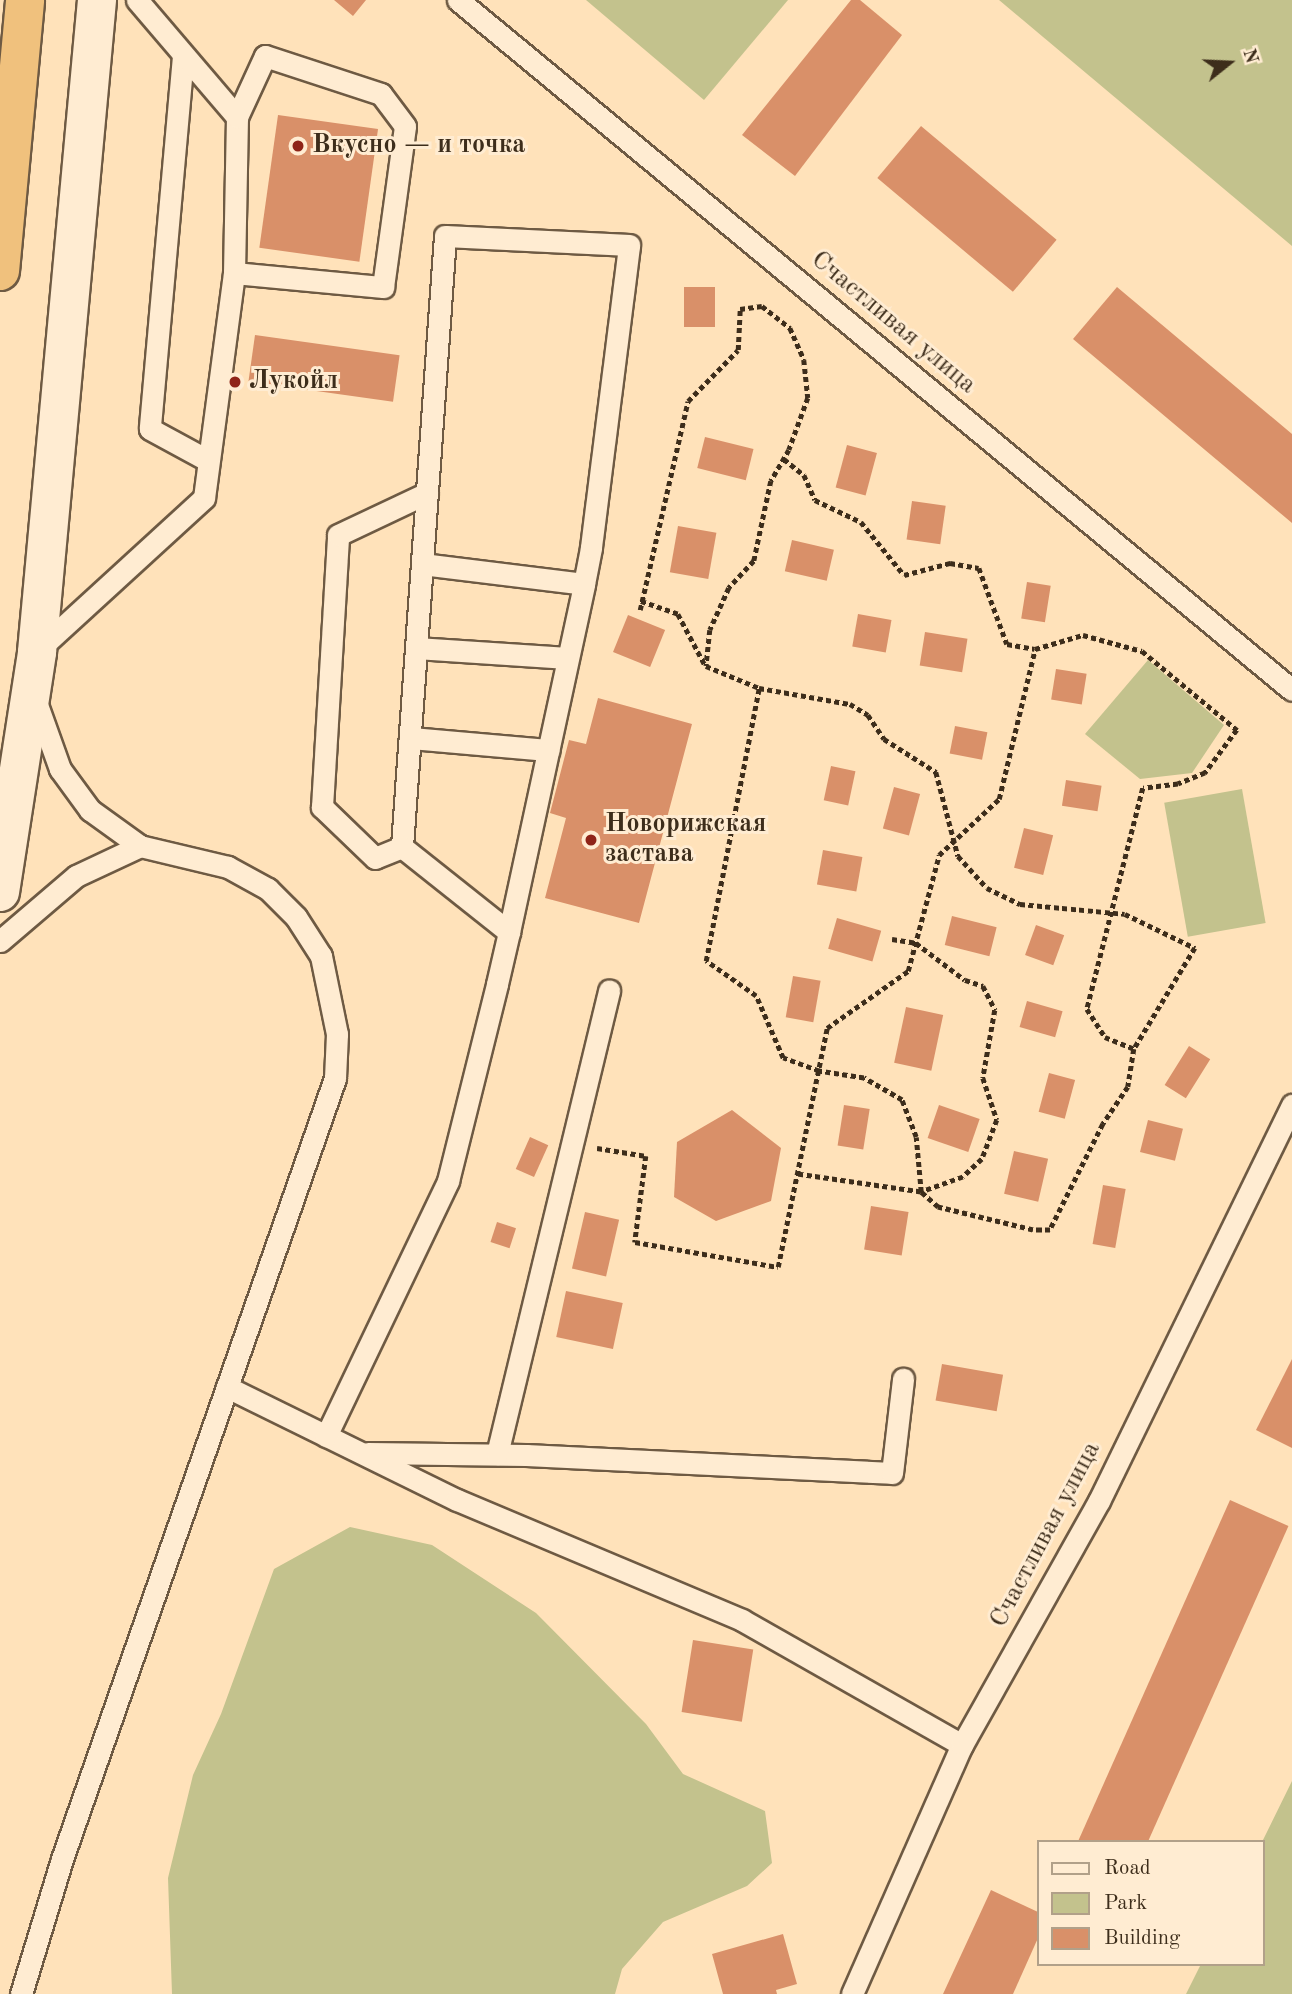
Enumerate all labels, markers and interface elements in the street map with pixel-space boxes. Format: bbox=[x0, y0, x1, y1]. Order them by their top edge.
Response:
north arrow bbox=[1194, 28, 1264, 98]
text: N bbox=[1238, 47, 1261, 66]
place label: Вкусно — и точка bbox=[312, 130, 526, 162]
marker: Вкусно — и точка bbox=[290, 138, 306, 154]
street label: Счастливая улица bbox=[804, 245, 982, 401]
place label: Лукойл bbox=[249, 366, 338, 398]
marker: Лукойл bbox=[227, 374, 243, 390]
place label: Новорижская застава bbox=[605, 809, 766, 870]
marker: Новорижская застава bbox=[583, 832, 599, 848]
street label: Счастливая улица bbox=[984, 1437, 1108, 1633]
legend bbox=[1036, 1840, 1264, 1966]
text: Road bbox=[1104, 1858, 1151, 1879]
text: Park bbox=[1104, 1893, 1147, 1914]
text: Building bbox=[1104, 1928, 1180, 1949]

